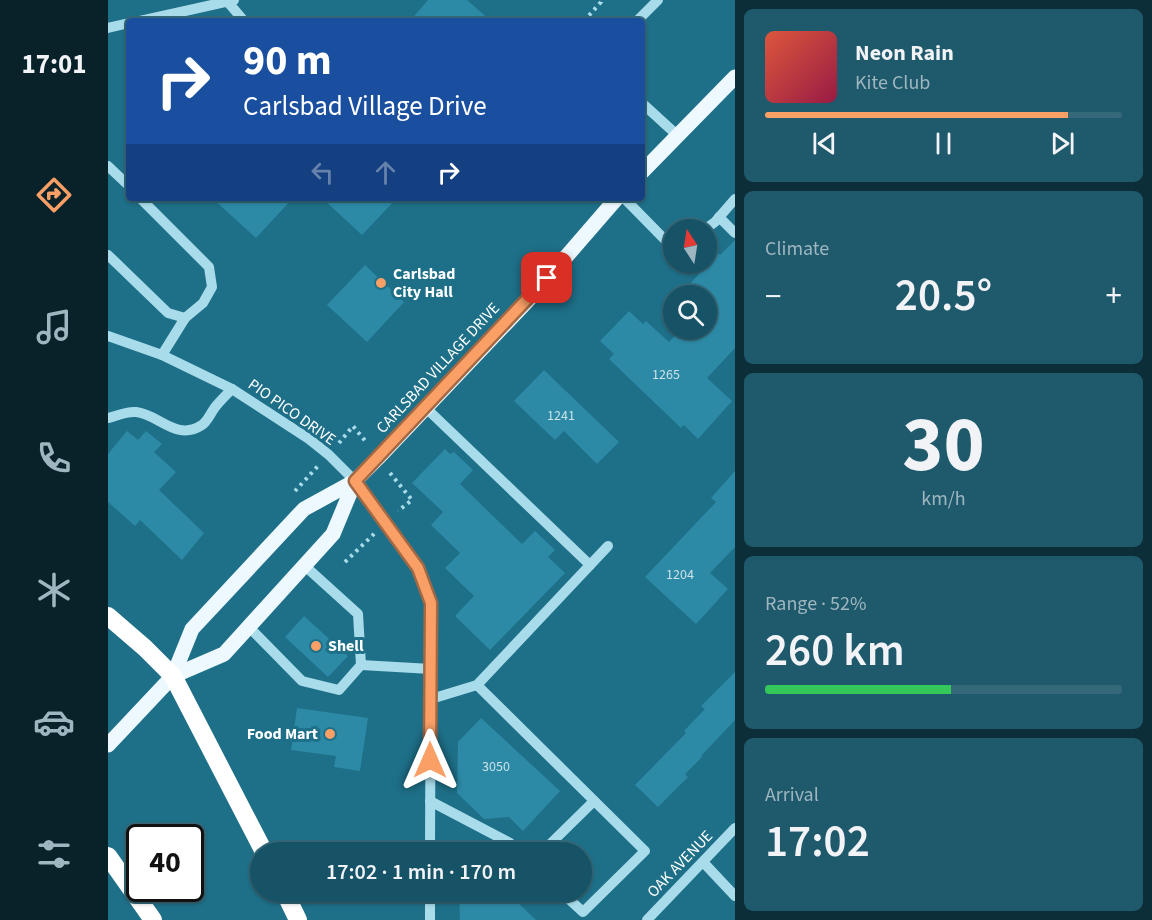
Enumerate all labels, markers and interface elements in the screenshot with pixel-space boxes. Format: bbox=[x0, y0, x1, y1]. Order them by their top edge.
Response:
text: 90 m bbox=[243, 31, 332, 91]
text: Neon Rain bbox=[855, 37, 954, 69]
icon: right bbox=[144, 42, 222, 120]
text: 17:01 bbox=[21, 45, 87, 84]
text: Kite Club bbox=[855, 69, 930, 97]
text: Carlsbad Village Drive bbox=[243, 87, 487, 126]
icon: previous bbox=[808, 127, 841, 160]
icon: pause bbox=[927, 127, 960, 160]
icon: next bbox=[1046, 127, 1079, 160]
icon: left bbox=[306, 156, 339, 189]
icon: ahead bbox=[369, 156, 402, 189]
icon: right bbox=[432, 156, 465, 189]
icon: directions bbox=[33, 174, 75, 216]
north arrow bbox=[663, 219, 717, 273]
map controls bbox=[663, 219, 717, 339]
text: Climate bbox=[765, 235, 829, 263]
pin bbox=[521, 252, 572, 303]
icon: arrive bbox=[530, 261, 563, 294]
place label: Carlsbad City Hall bbox=[393, 263, 455, 303]
text: 20.5° bbox=[895, 264, 992, 328]
text: − bbox=[765, 273, 781, 320]
text: + bbox=[1106, 273, 1122, 320]
marker: Carlsbad City Hall bbox=[374, 276, 388, 290]
button: search bbox=[663, 285, 717, 339]
street label: CARLSBAD VILLAGE DRIVE bbox=[371, 298, 505, 438]
icon: music bbox=[33, 306, 75, 348]
house number: 1265 bbox=[652, 365, 680, 385]
street label: PIO PICO DRIVE bbox=[244, 374, 340, 450]
text: 30 bbox=[902, 390, 985, 501]
house number: 1241 bbox=[547, 406, 575, 426]
icon: phone bbox=[33, 437, 75, 479]
text: km/h bbox=[921, 485, 966, 513]
house number: 1204 bbox=[666, 565, 694, 585]
icon: climate bbox=[33, 569, 75, 611]
text: Range · 52% bbox=[765, 590, 866, 618]
text: 260 km bbox=[765, 619, 905, 683]
place label: Shell bbox=[328, 635, 364, 657]
marker: Shell bbox=[309, 639, 323, 653]
icon: car bbox=[33, 701, 75, 743]
place label: Food Mart bbox=[247, 723, 318, 745]
marker: Food Mart bbox=[323, 727, 337, 741]
position arrow bbox=[398, 728, 462, 792]
house number: 3050 bbox=[482, 757, 510, 777]
text: Arrival bbox=[765, 781, 819, 809]
text: 17:02 bbox=[765, 810, 870, 874]
speed limit sign: 40 bbox=[126, 824, 204, 902]
street label: OAK AVENUE bbox=[642, 825, 718, 903]
icon: filters bbox=[33, 833, 75, 875]
text: 17:02 · 1 min · 170 m bbox=[326, 856, 516, 888]

